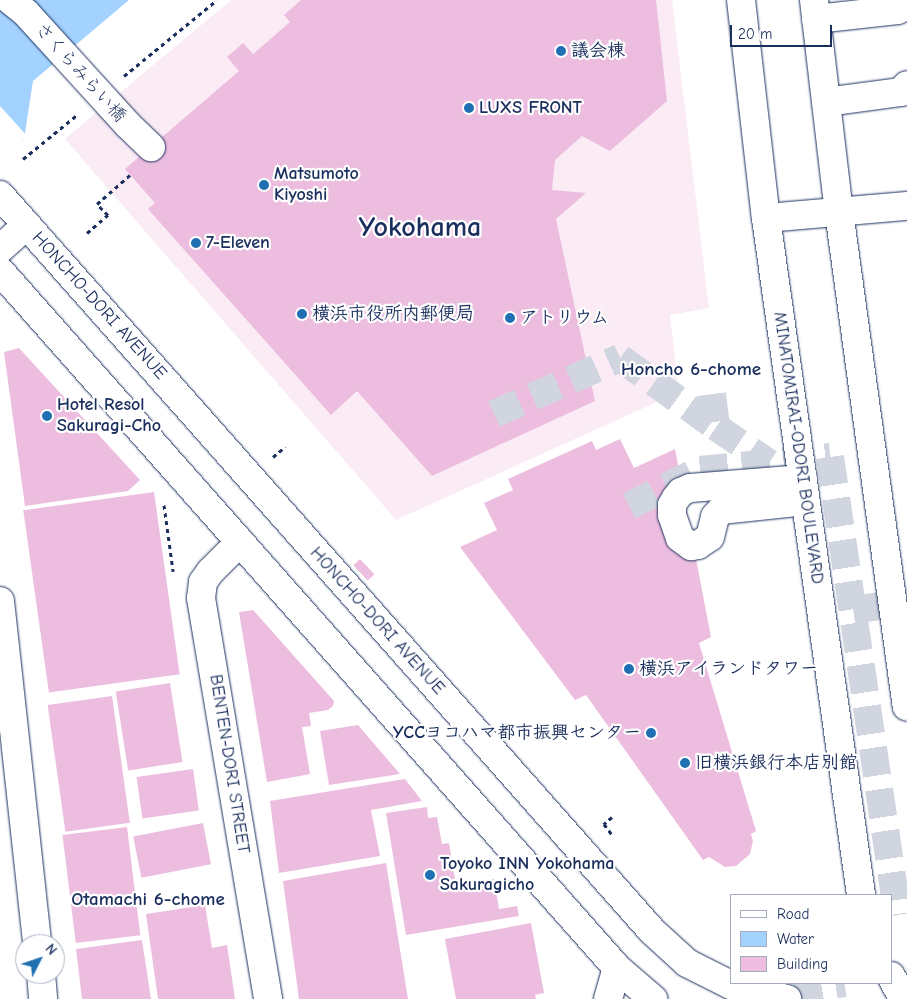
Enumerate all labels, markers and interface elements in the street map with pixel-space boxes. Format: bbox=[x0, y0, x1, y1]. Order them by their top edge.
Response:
scale bar bbox=[732, 15, 834, 47]
street label: さくらみらい橋 bbox=[30, 19, 130, 127]
text: 20 m bbox=[738, 25, 772, 43]
place label: 議会棟 bbox=[571, 40, 625, 62]
marker: 議会棟 bbox=[555, 45, 567, 57]
place label: LUXS FRONT bbox=[479, 97, 582, 119]
marker: LUXS FRONT bbox=[463, 102, 475, 114]
place label: Matsumoto Kiyoshi bbox=[274, 164, 359, 206]
marker: Matsumoto Kiyoshi bbox=[258, 179, 270, 191]
district label: Yokohama bbox=[359, 210, 481, 244]
street label: HONCHO-DORI AVENUE bbox=[27, 228, 171, 384]
place label: 7-Eleven bbox=[206, 232, 270, 254]
marker: 7-Eleven bbox=[190, 237, 202, 249]
place label: 横浜市役所内郵便局 bbox=[312, 303, 474, 325]
place label: アトリウム bbox=[520, 307, 610, 329]
marker: 横浜市役所内郵便局 bbox=[296, 308, 308, 320]
street label: MINATOMIRAI-ODORI BOULEVARD bbox=[768, 310, 828, 586]
marker: アトリウム bbox=[504, 312, 516, 324]
district label: Honcho 6-chome bbox=[621, 359, 761, 381]
place label: Hotel Resol Sakuragi-Cho bbox=[57, 395, 161, 438]
marker: Hotel Resol Sakuragi-Cho bbox=[41, 410, 53, 422]
street label: HONCHO-DORI AVENUE bbox=[305, 543, 449, 699]
place label: 横浜アイランドタワー bbox=[639, 658, 819, 680]
marker: 横浜アイランドタワー bbox=[623, 663, 635, 675]
street label: BENTEN-DORI STREET bbox=[204, 673, 254, 855]
place label: YCCヨコハマ都市振興センター bbox=[393, 722, 641, 744]
marker: YCCヨコハマ都市振興センター bbox=[645, 727, 657, 739]
place label: 旧横浜銀行本店別館 bbox=[695, 752, 857, 774]
marker: 旧横浜銀行本店別館 bbox=[679, 757, 691, 769]
place label: Toyoko INN Yokohama Sakuragicho bbox=[440, 854, 614, 896]
marker: Toyoko INN Yokohama Sakuragicho bbox=[424, 869, 436, 881]
district label: Otamachi 6-chome bbox=[71, 889, 225, 911]
legend bbox=[730, 894, 892, 984]
text: Road bbox=[777, 905, 809, 923]
text: Water bbox=[777, 930, 814, 948]
north arrow bbox=[15, 934, 65, 984]
text: N bbox=[42, 940, 60, 959]
text: Building bbox=[777, 955, 828, 973]

